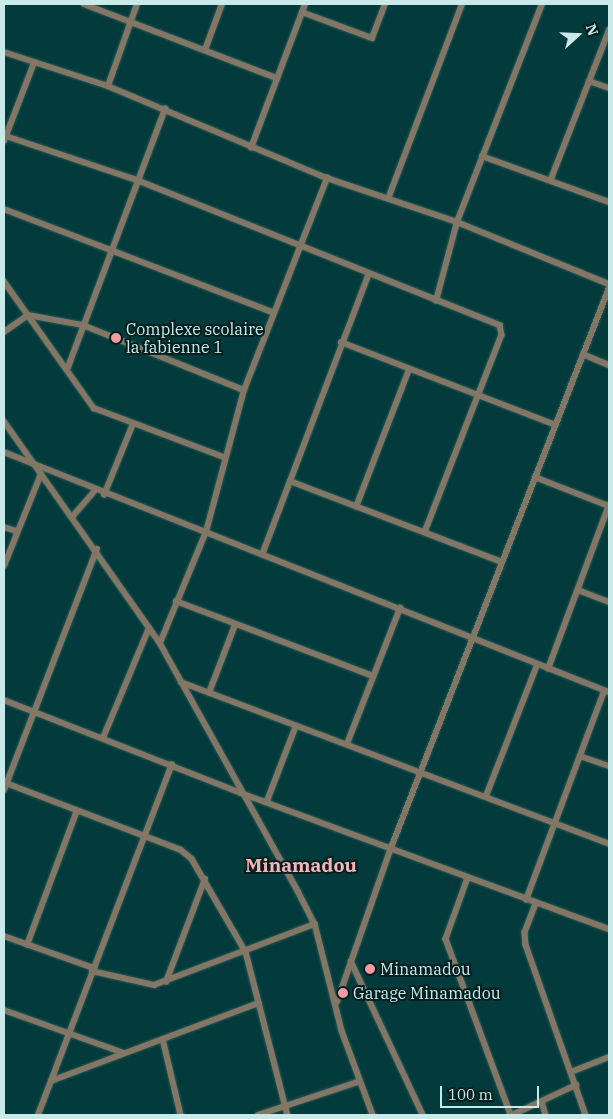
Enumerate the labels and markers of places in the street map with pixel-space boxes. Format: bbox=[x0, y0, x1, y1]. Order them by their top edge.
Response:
place label: Complexe scolaire la fabienne 1 bbox=[126, 319, 264, 357]
marker: Complexe scolaire la fabienne 1 bbox=[110, 332, 122, 344]
place label: Minamadou bbox=[380, 959, 471, 979]
marker: Minamadou bbox=[364, 963, 376, 975]
place label: Garage Minamadou bbox=[353, 983, 501, 1003]
marker: Garage Minamadou bbox=[337, 987, 349, 999]

